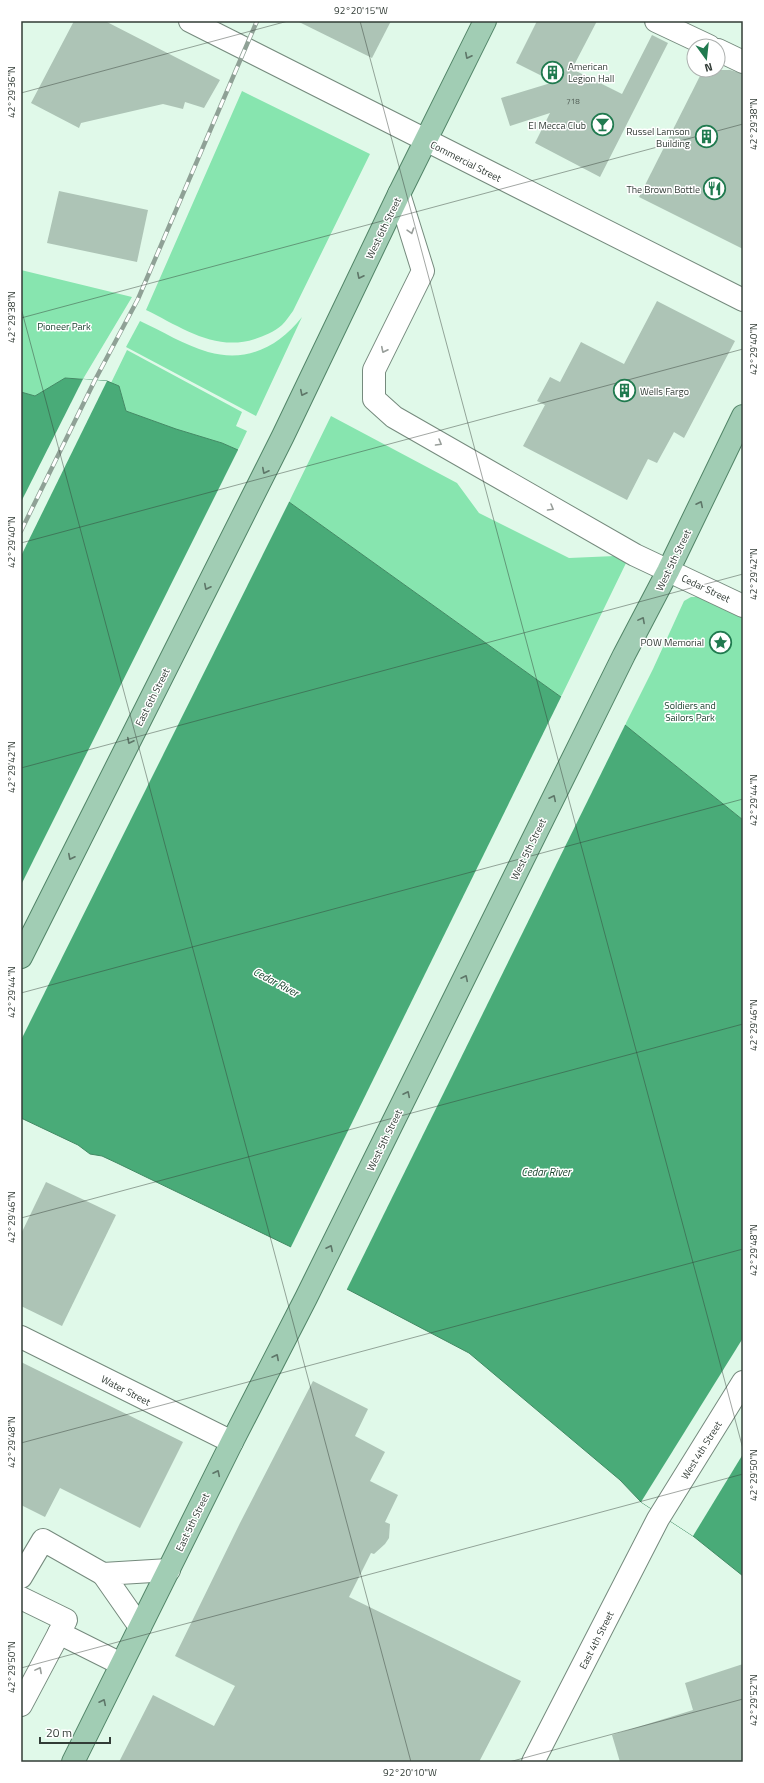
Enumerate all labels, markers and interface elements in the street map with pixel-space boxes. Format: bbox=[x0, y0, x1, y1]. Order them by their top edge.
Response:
text: 92°20'15"W bbox=[334, 3, 388, 18]
north arrow bbox=[686, 38, 726, 78]
one-way arrow bbox=[465, 52, 473, 59]
building icon: American Legion Hall bbox=[539, 59, 565, 85]
place label: American Legion Hall bbox=[568, 59, 614, 86]
text: N bbox=[703, 59, 714, 76]
text: 42°29'36"N bbox=[4, 66, 19, 118]
house number: 718 bbox=[566, 95, 580, 107]
text: 42°29'38"N bbox=[746, 98, 761, 150]
bar icon: El Mecca Club bbox=[589, 112, 615, 138]
place label: El Mecca Club bbox=[528, 118, 586, 133]
place label: Russel Lamson Building bbox=[626, 124, 690, 151]
building icon: Russel Lamson Building bbox=[693, 124, 719, 150]
street label: Commercial Street bbox=[428, 137, 504, 186]
restaurant icon: The Brown Bottle bbox=[702, 176, 728, 202]
place label: The Brown Bottle bbox=[626, 182, 700, 197]
street label: West 6th Street bbox=[362, 195, 405, 261]
one-way arrow bbox=[406, 227, 414, 234]
one-way arrow bbox=[357, 272, 365, 279]
text: 42°29'38"N bbox=[4, 291, 19, 343]
park label: Pioneer Park bbox=[37, 319, 91, 334]
text: 42°29'40"N bbox=[746, 323, 761, 375]
one-way arrow bbox=[381, 346, 389, 353]
building icon: Wells Fargo bbox=[612, 378, 638, 404]
place label: Wells Fargo bbox=[640, 384, 689, 399]
one-way arrow bbox=[300, 389, 308, 396]
one-way arrow bbox=[435, 438, 442, 445]
one-way arrow bbox=[262, 467, 270, 474]
one-way arrow bbox=[695, 501, 703, 508]
one-way arrow bbox=[547, 503, 555, 510]
text: 42°29'40"N bbox=[4, 516, 19, 568]
street label: West 5th Street bbox=[652, 527, 695, 593]
text: 42°29'42"N bbox=[746, 548, 761, 600]
street label: Cedar Street bbox=[679, 571, 733, 606]
one-way arrow bbox=[204, 583, 212, 591]
one-way arrow bbox=[638, 617, 645, 625]
place icon: POW Memorial bbox=[707, 629, 733, 655]
place label: POW Memorial bbox=[640, 635, 704, 650]
street label: East 6th Street bbox=[131, 665, 174, 729]
park label: Soldiers and Sailors Park bbox=[664, 698, 716, 725]
one-way arrow bbox=[127, 737, 135, 744]
text: 42°29'42"N bbox=[4, 741, 19, 793]
text: 42°29'44"N bbox=[746, 774, 761, 826]
one-way arrow bbox=[548, 795, 556, 803]
street label: West 5th Street bbox=[507, 816, 550, 882]
one-way arrow bbox=[69, 853, 76, 860]
water label: Cedar River bbox=[250, 963, 303, 1001]
text: 42°29'44"N bbox=[4, 966, 19, 1018]
one-way arrow bbox=[460, 974, 467, 982]
text: 42°29'46"N bbox=[746, 999, 761, 1051]
one-way arrow bbox=[402, 1091, 410, 1098]
street label: West 5th Street bbox=[363, 1107, 406, 1173]
water label: Cedar River bbox=[521, 1164, 572, 1180]
text: 42°29'46"N bbox=[4, 1191, 19, 1243]
text: 42°29'48"N bbox=[746, 1224, 761, 1276]
one-way arrow bbox=[326, 1245, 333, 1253]
one-way arrow bbox=[271, 1354, 278, 1361]
street label: Water Street bbox=[98, 1372, 154, 1410]
text: 42°29'48"N bbox=[4, 1416, 19, 1468]
street label: West 4th Street bbox=[677, 1418, 726, 1482]
text: 42°29'50"N bbox=[746, 1449, 761, 1501]
one-way arrow bbox=[212, 1470, 220, 1477]
street label: East 5th Street bbox=[172, 1490, 213, 1554]
street label: East 4th Street bbox=[575, 1608, 618, 1672]
text: 42°29'50"N bbox=[4, 1641, 19, 1693]
one-way arrow bbox=[34, 1667, 42, 1674]
text: 42°29'52"N bbox=[746, 1674, 761, 1726]
one-way arrow bbox=[98, 1699, 106, 1706]
scale bar bbox=[40, 1719, 110, 1745]
text: 20 m bbox=[46, 1723, 72, 1742]
text: 92°20'10"W bbox=[383, 1765, 437, 1780]

